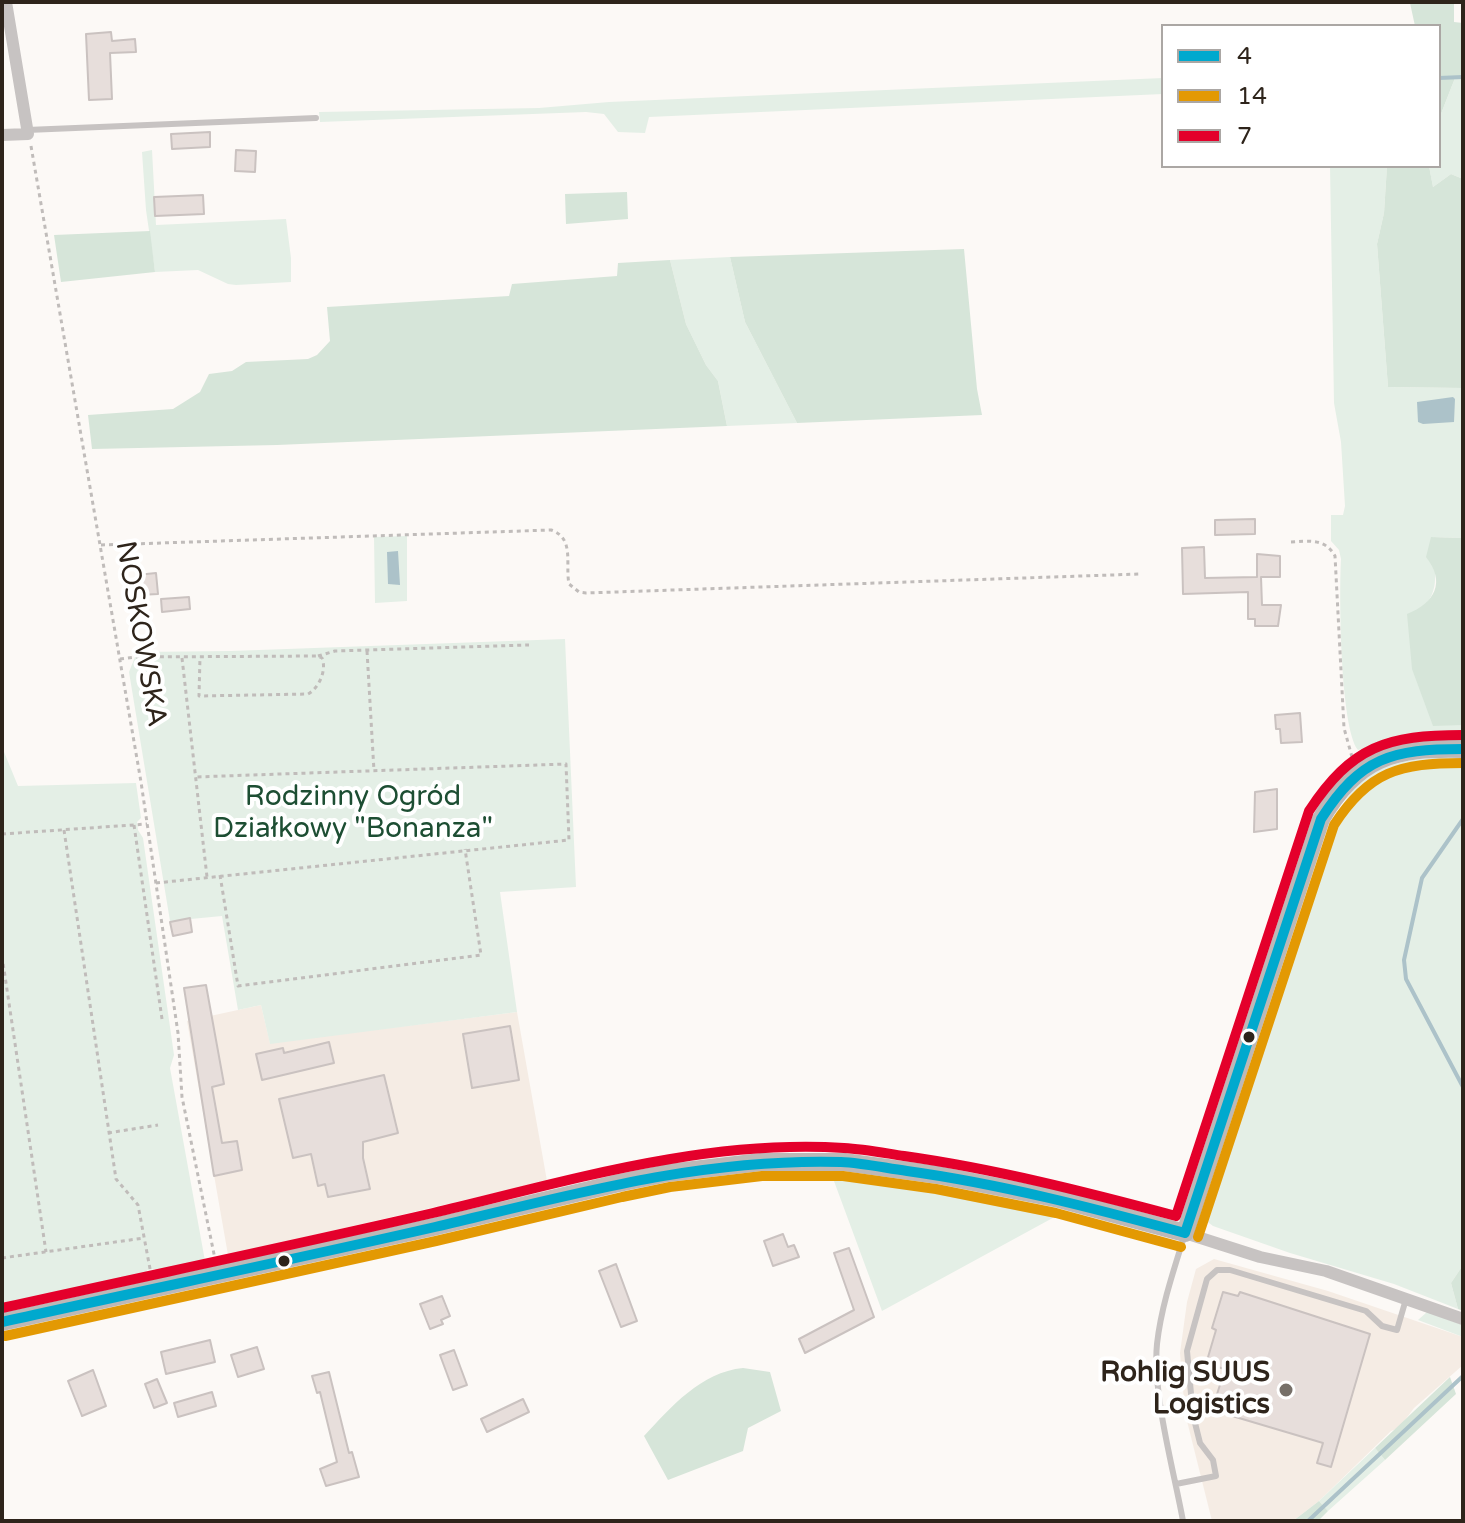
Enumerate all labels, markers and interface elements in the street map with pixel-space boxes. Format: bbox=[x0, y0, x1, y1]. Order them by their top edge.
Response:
legend bbox=[1161, 24, 1441, 168]
text: 4 bbox=[1237, 42, 1252, 71]
text: 14 bbox=[1237, 82, 1267, 111]
text: 7 bbox=[1237, 122, 1252, 151]
street label: NOSKOWSKA bbox=[107, 539, 173, 729]
park label: Rodzinny Ogród Działkowy "Bonanza" bbox=[213, 781, 493, 847]
unlabelled marker bbox=[1241, 1029, 1257, 1045]
unlabelled marker bbox=[276, 1253, 292, 1269]
place label: Rohlig SUUS Logistics bbox=[1100, 1357, 1270, 1423]
marker: Rohlig SUUS Logistics bbox=[1277, 1381, 1295, 1399]

